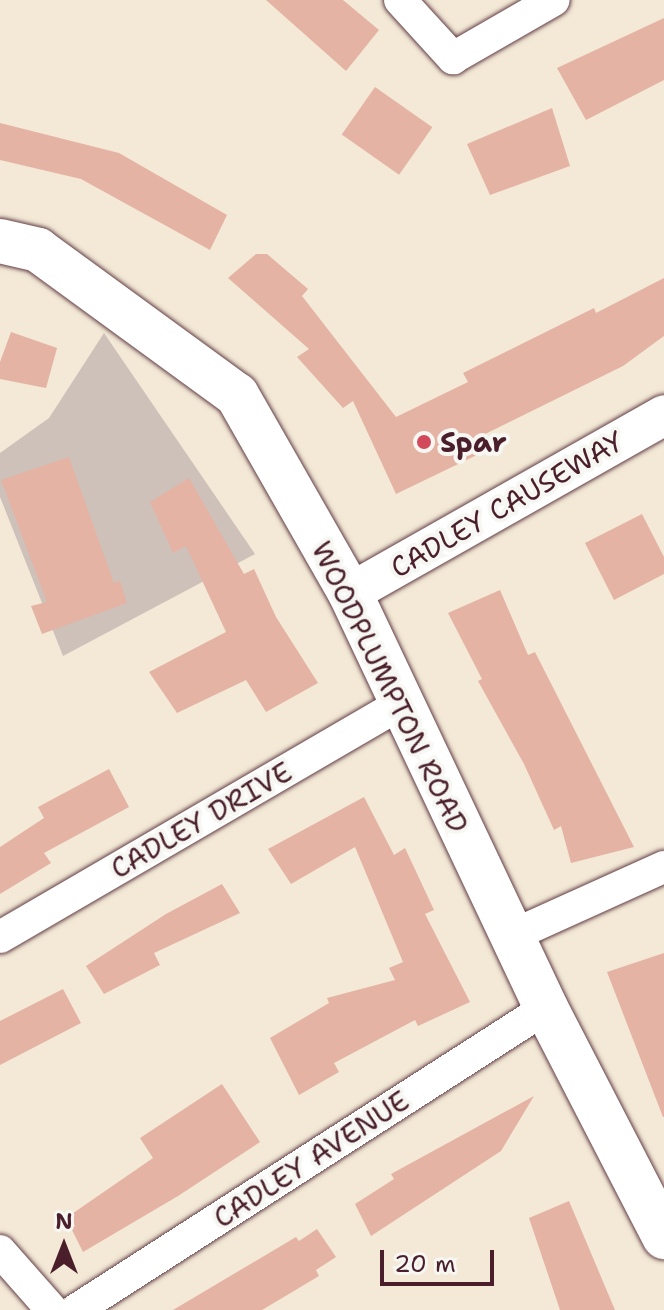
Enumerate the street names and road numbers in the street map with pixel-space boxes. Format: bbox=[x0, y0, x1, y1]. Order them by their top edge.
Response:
street label: CADLEY CAUSEWAY bbox=[384, 424, 630, 584]
street label: WOODPLUMPTON ROAD bbox=[305, 536, 475, 838]
street label: CADLEY DRIVE bbox=[105, 755, 297, 885]
street label: CADLEY AVENUE bbox=[207, 1083, 415, 1235]

